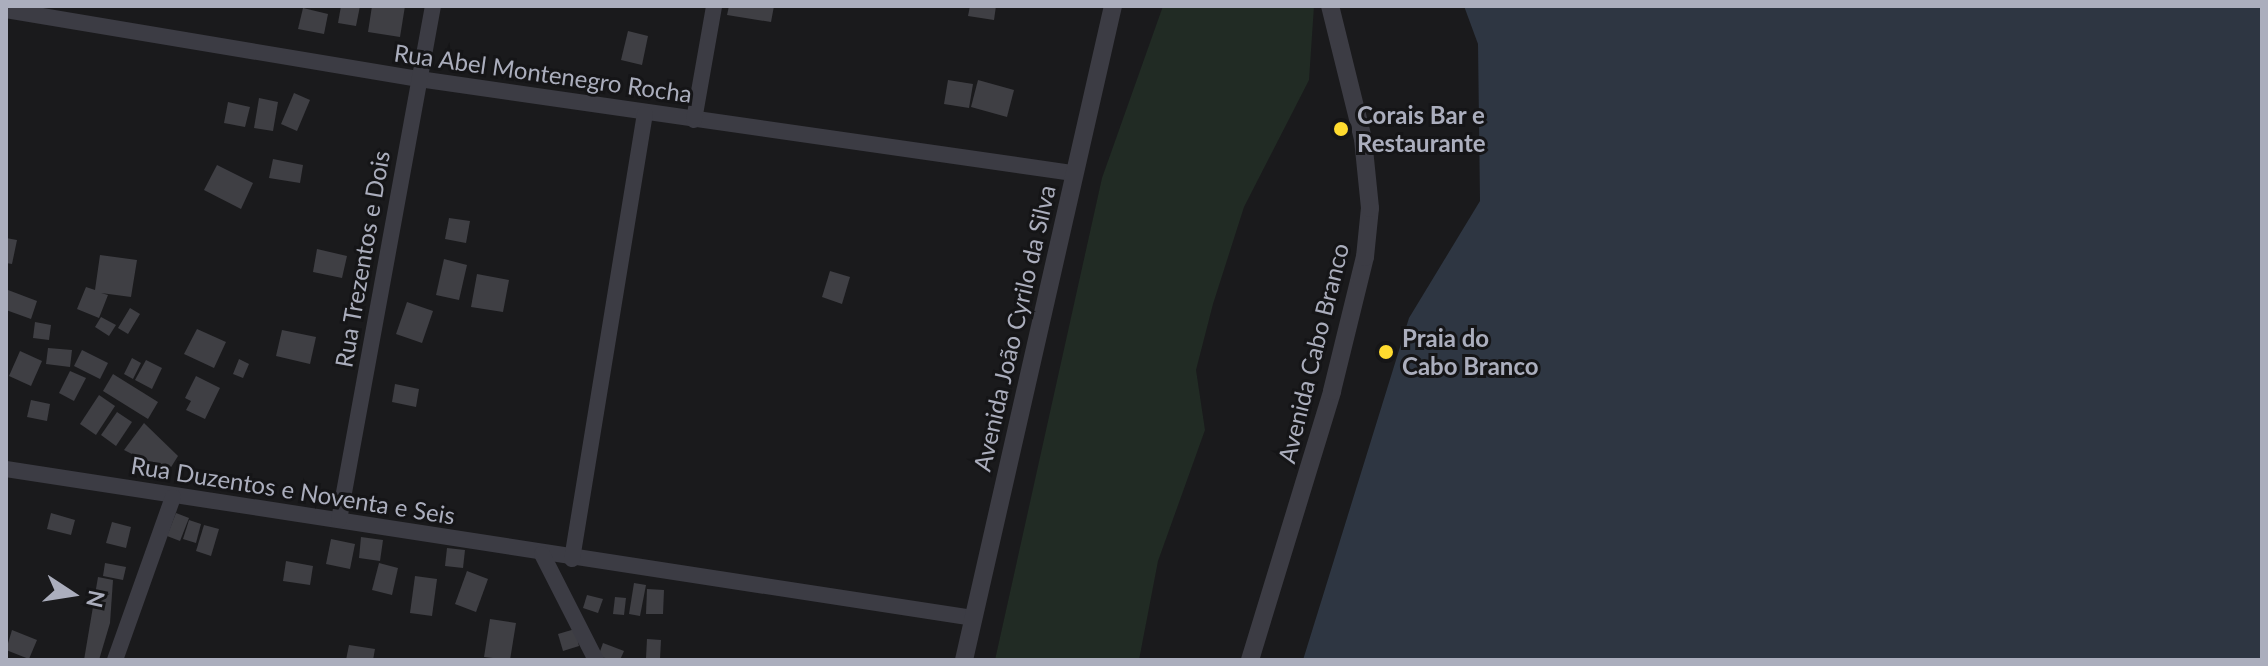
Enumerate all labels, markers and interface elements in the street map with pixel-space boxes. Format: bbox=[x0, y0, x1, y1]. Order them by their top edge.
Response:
street label: Rua Abel Montenegro Rocha bbox=[392, 38, 694, 108]
place label: Corais Bar e Restaurante bbox=[1357, 101, 1486, 157]
marker: Corais Bar e Restaurante bbox=[1332, 120, 1350, 138]
street label: Rua Trezentos e Dois bbox=[329, 148, 395, 370]
street label: Avenida João Cyrilo da Silva bbox=[967, 182, 1061, 474]
street label: Avenida Cabo Branco bbox=[1272, 240, 1354, 466]
place label: Praia do Cabo Branco bbox=[1402, 324, 1539, 380]
marker: Praia do Cabo Branco bbox=[1377, 343, 1395, 361]
street label: Rua Duzentos e Noventa e Seis bbox=[129, 450, 457, 530]
north arrow bbox=[32, 554, 112, 634]
text: N bbox=[81, 588, 111, 610]

